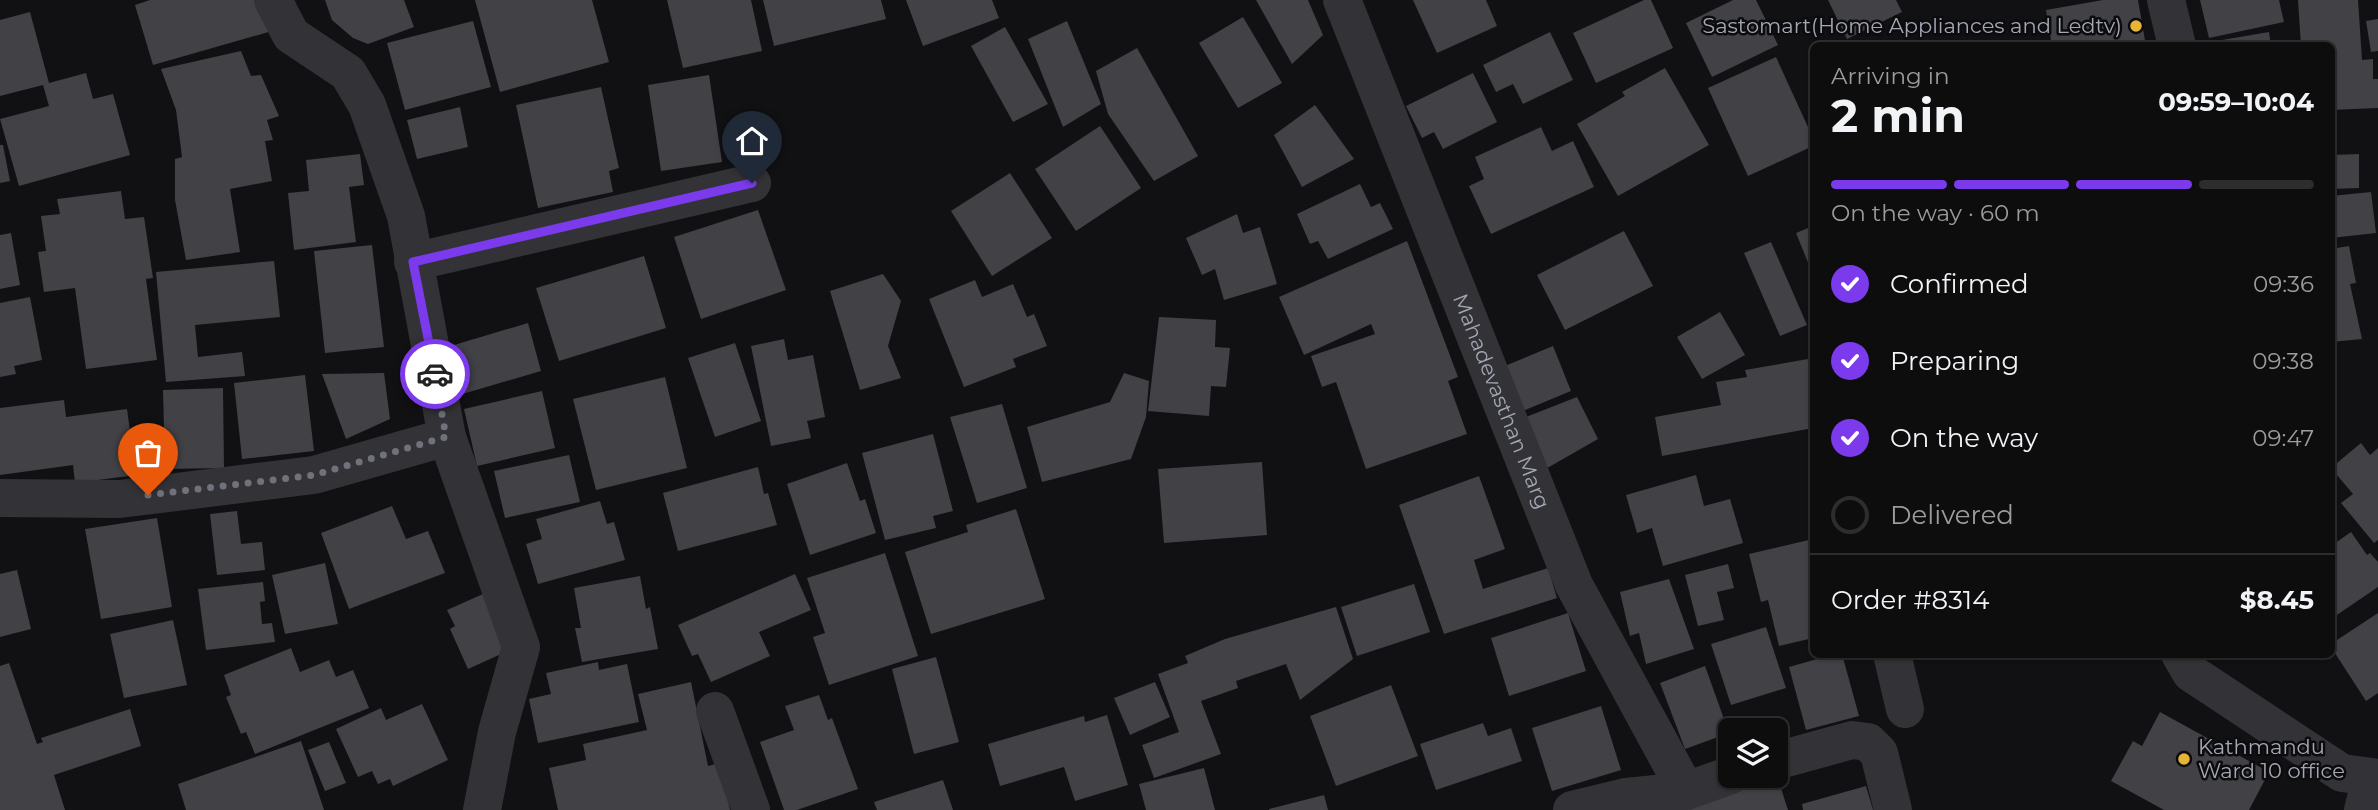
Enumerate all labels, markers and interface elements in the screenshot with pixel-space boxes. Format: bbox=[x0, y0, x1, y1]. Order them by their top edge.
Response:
place label: Sastomart(Home Appliances and Ledtv) bbox=[1702, 13, 2122, 38]
marker: Sastomart(Home Appliances and Ledtv) bbox=[2128, 18, 2144, 34]
text: Arriving in bbox=[1831, 62, 1950, 90]
text: 09:59–10:04 bbox=[2158, 86, 2314, 118]
text: 2 min bbox=[1831, 87, 1965, 144]
pin bbox=[722, 111, 782, 183]
icon: home bbox=[733, 122, 771, 160]
text: On the way · 60 m bbox=[1831, 199, 2040, 227]
icon: check bbox=[1831, 265, 1869, 303]
text: Confirmed bbox=[1890, 268, 2029, 300]
text: 09:36 bbox=[2253, 270, 2314, 298]
street label: Mahadevasthan Marg bbox=[1448, 290, 1556, 513]
courier bbox=[400, 339, 470, 409]
icon: check bbox=[1831, 342, 1869, 380]
text: Preparing bbox=[1890, 345, 2019, 377]
text: 09:38 bbox=[2252, 347, 2314, 375]
icon: car bbox=[416, 355, 454, 393]
icon: check bbox=[1831, 419, 1869, 457]
text: On the way bbox=[1890, 422, 2038, 454]
pin bbox=[118, 423, 178, 495]
text: 09:47 bbox=[2252, 424, 2314, 452]
icon: bag bbox=[129, 434, 167, 472]
text: Delivered bbox=[1890, 499, 2014, 531]
text: Order #8314 bbox=[1831, 584, 1989, 616]
text: $8.45 bbox=[2240, 584, 2314, 616]
map controls bbox=[1718, 718, 1788, 788]
button: layers bbox=[1718, 718, 1788, 788]
place label: Kathmandu Ward 10 office bbox=[2198, 734, 2345, 783]
marker: Kathmandu Ward 10 office bbox=[2176, 751, 2192, 767]

